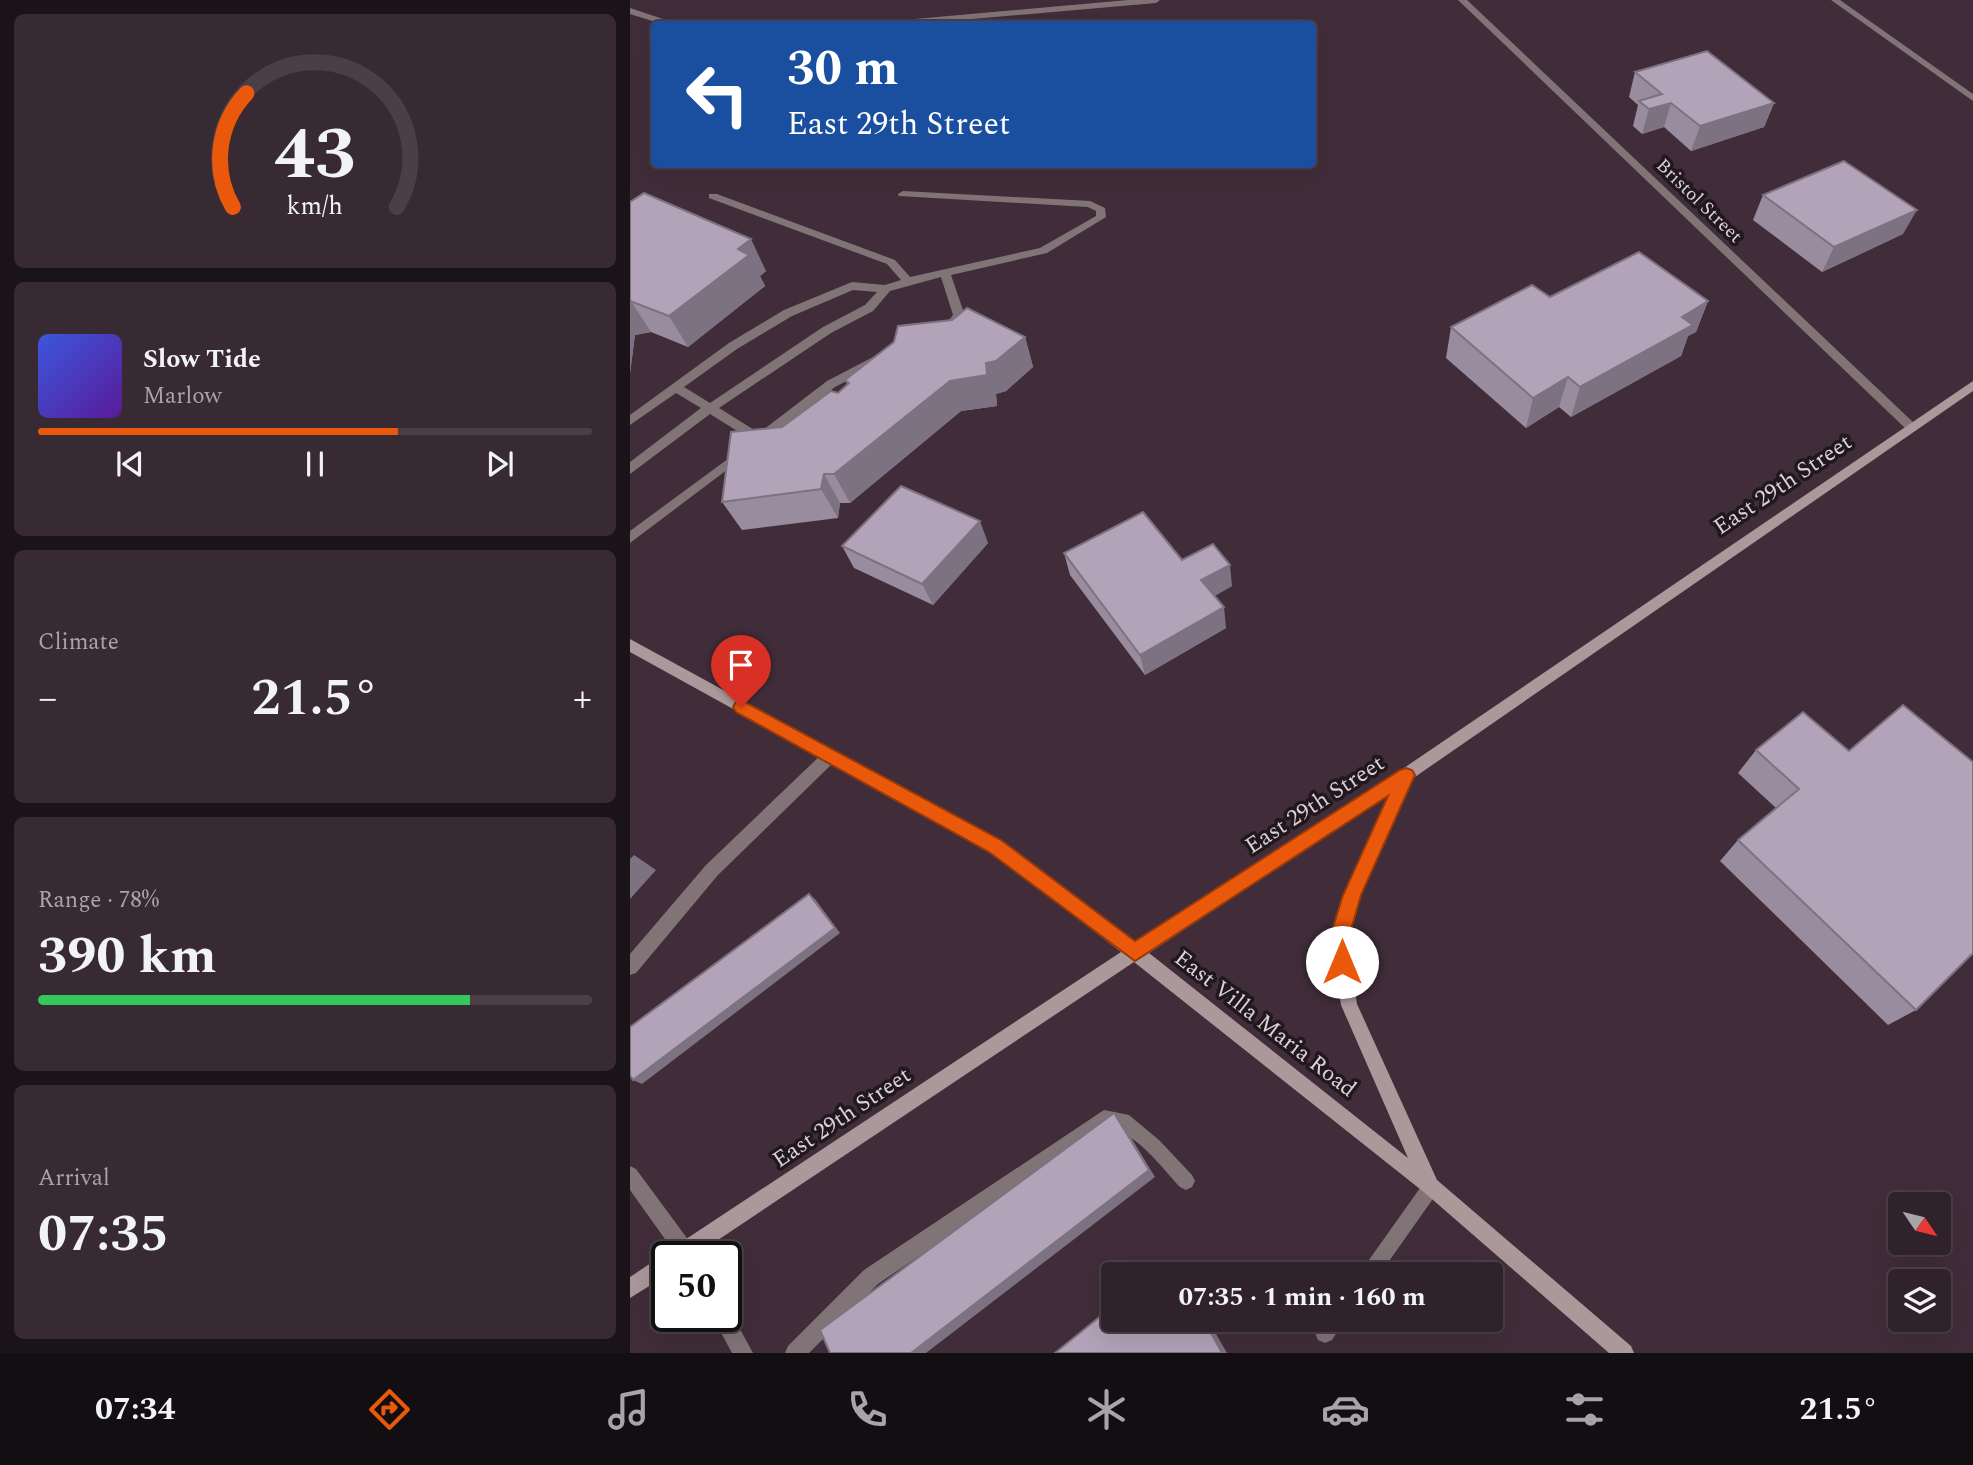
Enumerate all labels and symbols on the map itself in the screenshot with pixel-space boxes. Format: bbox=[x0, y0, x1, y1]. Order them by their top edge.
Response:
street label: Bristol Street bbox=[1649, 152, 1749, 250]
street label: East 29th Street bbox=[1707, 426, 1859, 544]
pin bbox=[711, 635, 771, 707]
street label: East 29th Street bbox=[1238, 747, 1392, 863]
position arrow bbox=[1305, 925, 1379, 999]
street label: East Villa Maria Road bbox=[1166, 942, 1364, 1107]
street label: East 29th Street bbox=[766, 1059, 918, 1177]
north arrow bbox=[1888, 1192, 1951, 1255]
speed limit sign: 50 bbox=[651, 1241, 742, 1332]

